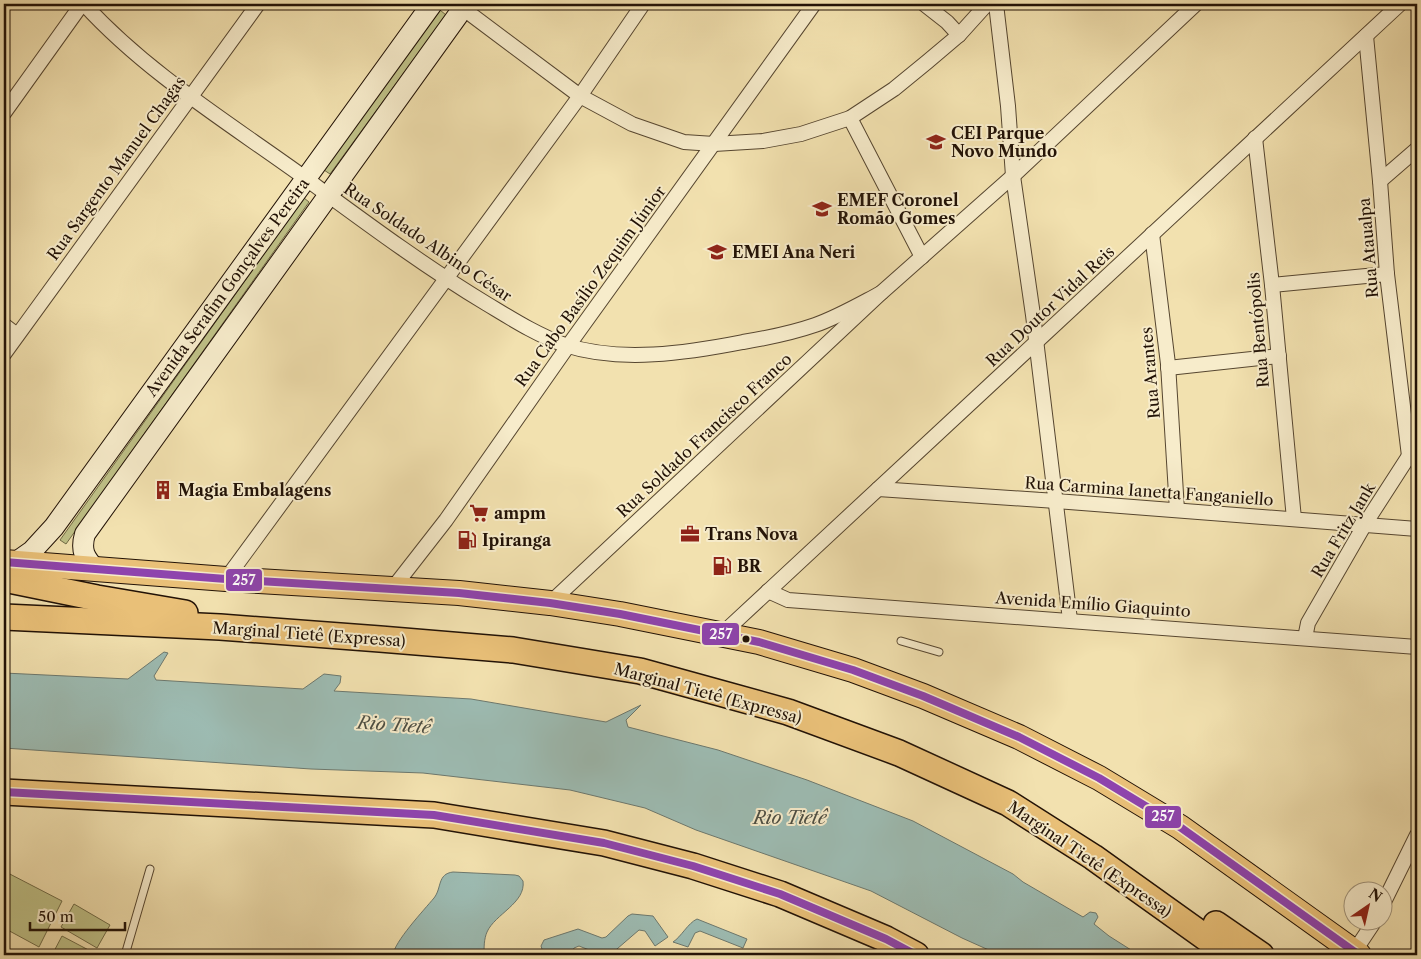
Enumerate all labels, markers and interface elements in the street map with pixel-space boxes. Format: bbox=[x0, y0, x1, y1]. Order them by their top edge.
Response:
street label: Rua Sargento Manuel Chagas bbox=[42, 72, 190, 264]
place label: CEI Parque Novo Mundo bbox=[951, 123, 1057, 161]
school or university icon: CEI Parque Novo Mundo bbox=[925, 131, 947, 153]
street label: Avenida Serafim Gonçalves Pereira bbox=[140, 173, 313, 401]
street label: Rua Soldado Albino César bbox=[340, 178, 516, 306]
street label: Rua Cabo Basílio Zequim Júnior bbox=[510, 181, 670, 390]
place label: EMEF Coronel Romão Gomes bbox=[837, 190, 959, 228]
street label: Rua Ataualpa bbox=[1354, 197, 1382, 299]
school or university icon: EMEF Coronel Romão Gomes bbox=[811, 198, 833, 220]
school or university icon: EMEI Ana Neri bbox=[706, 241, 728, 263]
street label: Rua Doutor Vidal Reis bbox=[982, 241, 1118, 371]
place label: EMEI Ana Neri bbox=[732, 242, 856, 262]
street label: Rua Bentópolis bbox=[1243, 271, 1273, 389]
street label: Rua Arantes bbox=[1136, 326, 1164, 420]
street label: Rua Soldado Francisco Franco bbox=[612, 348, 796, 521]
street label: Rua Carmina Ianetta Fanganiello bbox=[1024, 472, 1274, 510]
street label: Rua Fritz Jank bbox=[1307, 478, 1380, 581]
building icon: Magia Embalagens bbox=[152, 479, 174, 501]
place label: Magia Embalagens bbox=[178, 480, 331, 500]
supermarket icon: ampm bbox=[468, 502, 490, 524]
place label: ampm bbox=[494, 503, 546, 523]
office icon: Trans Nova bbox=[679, 523, 701, 545]
place label: Trans Nova bbox=[705, 524, 799, 544]
fuel station icon: Ipiranga bbox=[456, 529, 478, 551]
place label: Ipiranga bbox=[482, 530, 552, 550]
fuel station icon: BR bbox=[711, 555, 733, 577]
place label: BR bbox=[737, 556, 762, 576]
line badge: 257 bbox=[225, 568, 263, 592]
text: 257 bbox=[232, 571, 256, 589]
street label: Avenida Emílio Giaquinto bbox=[994, 587, 1192, 621]
street label: Marginal Tietê (Expressa) bbox=[212, 617, 406, 651]
line badge: 257 bbox=[701, 622, 740, 646]
text: 257 bbox=[709, 625, 733, 643]
unlabelled marker bbox=[741, 634, 751, 644]
street label: Marginal Tietê (Expressa) bbox=[612, 658, 804, 728]
water label: Rio Tietê bbox=[355, 711, 434, 739]
street label: Marginal Tietê (Expressa) bbox=[1004, 797, 1176, 921]
line badge: 257 bbox=[1144, 805, 1182, 829]
water label: Rio Tietê bbox=[751, 807, 829, 829]
text: 257 bbox=[1151, 807, 1175, 825]
north arrow bbox=[1344, 882, 1394, 932]
text: N bbox=[1365, 884, 1385, 906]
scale bar bbox=[30, 899, 125, 931]
text: 50 m bbox=[38, 907, 74, 926]

